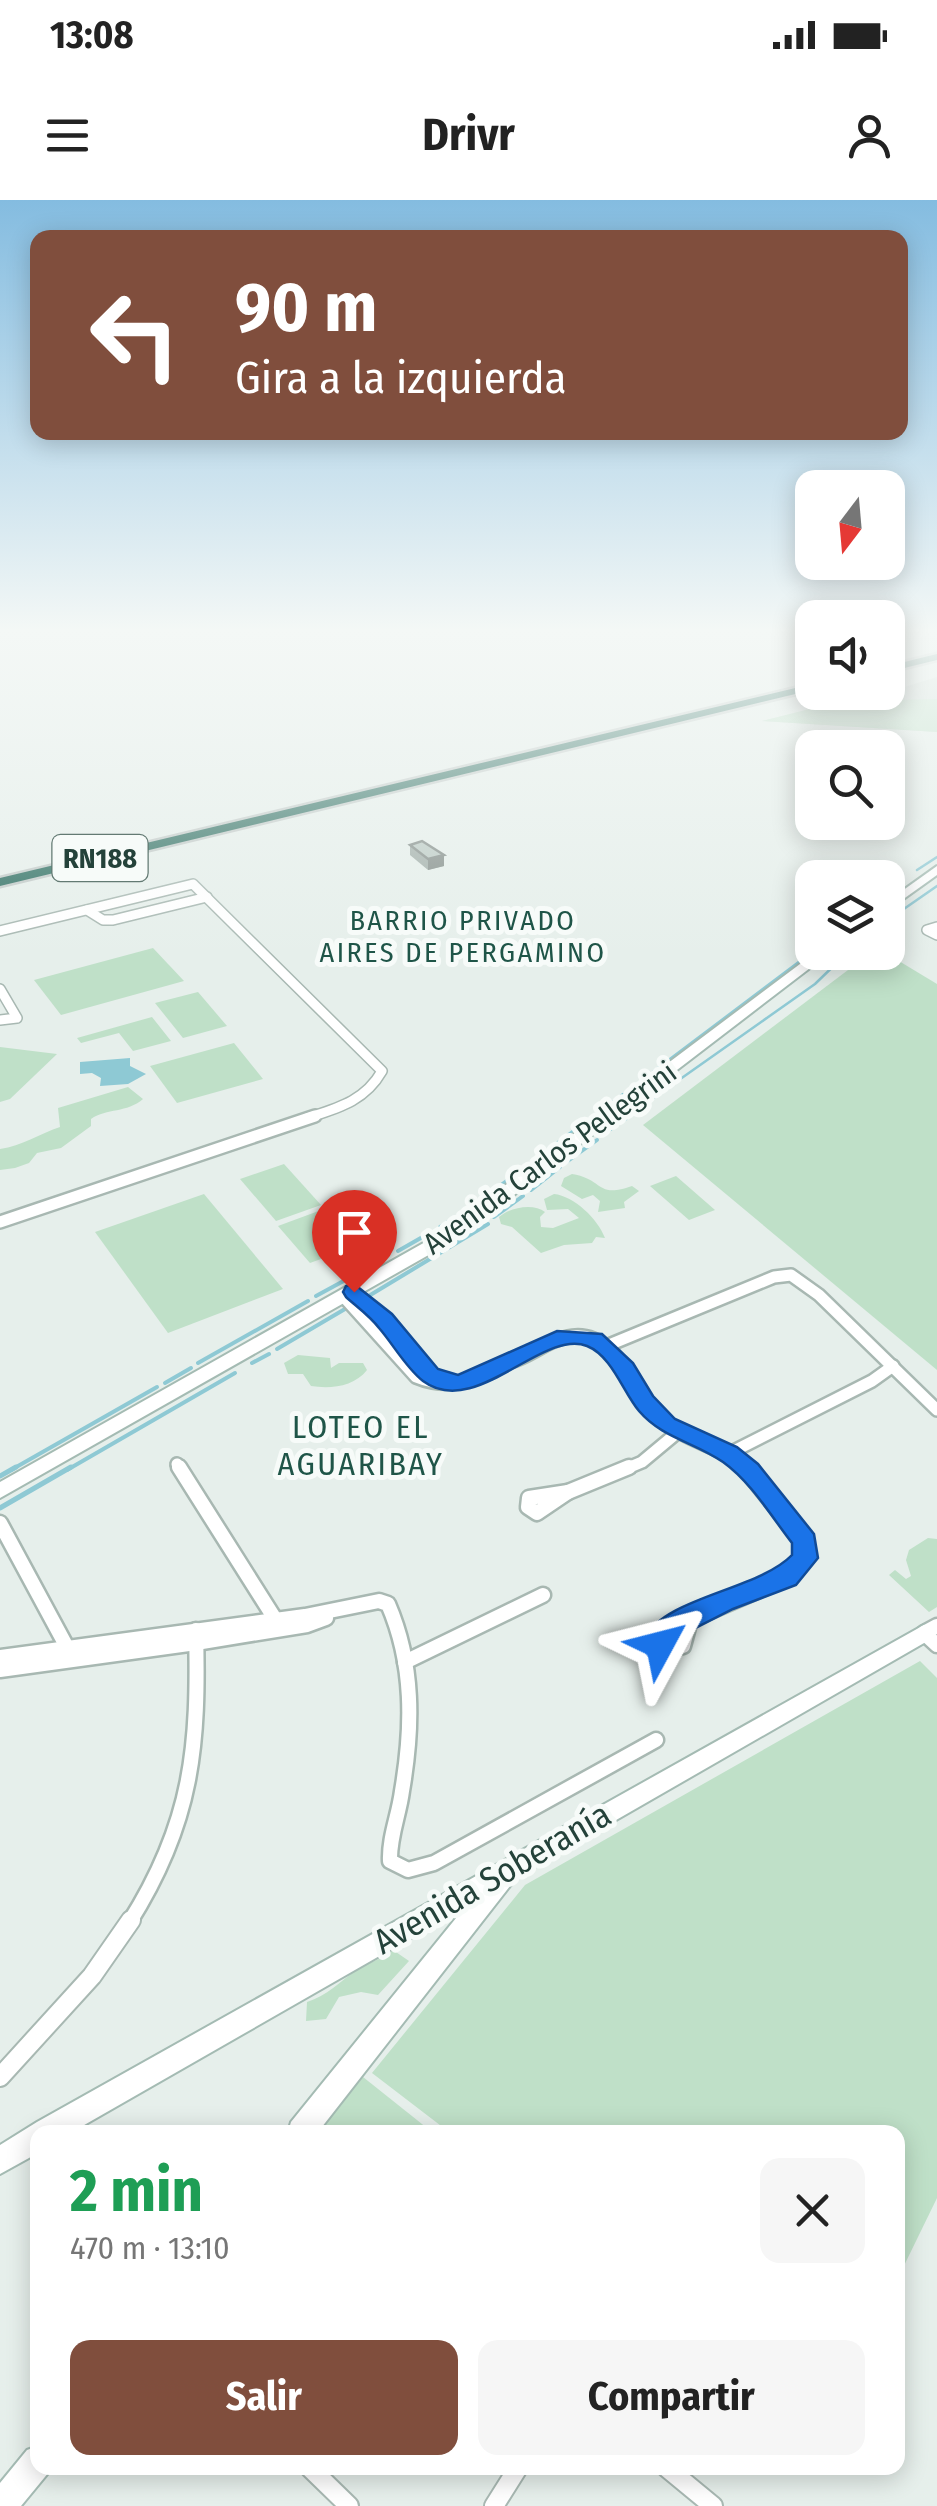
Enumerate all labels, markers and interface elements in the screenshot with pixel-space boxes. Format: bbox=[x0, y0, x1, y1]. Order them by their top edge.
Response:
text: 13:08 bbox=[50, 12, 134, 58]
icon: menu bbox=[40, 108, 95, 163]
text: Drivr bbox=[422, 108, 515, 162]
icon: person bbox=[842, 108, 897, 163]
text: 90 m bbox=[235, 266, 377, 350]
icon: left bbox=[70, 270, 200, 400]
text: Gira a la izquierda bbox=[235, 351, 567, 405]
north arrow bbox=[795, 470, 905, 580]
map controls bbox=[795, 470, 905, 970]
button: sound bbox=[795, 600, 905, 710]
button: search bbox=[795, 730, 905, 840]
road number: RN188 bbox=[52, 835, 148, 881]
button: layers bbox=[795, 860, 905, 970]
district label: BARRIO PRIVADO AIRES DE PERGAMINO bbox=[319, 904, 607, 969]
street label: Avenida Carlos Pellegrini bbox=[416, 1054, 684, 1262]
pin bbox=[312, 1190, 397, 1293]
icon: arrive bbox=[327, 1205, 382, 1260]
district label: LOTEO EL AGUARIBAY bbox=[277, 1408, 445, 1483]
position arrow bbox=[608, 1593, 712, 1697]
street label: Avenida Soberanía bbox=[366, 1793, 618, 1963]
text: 2 min bbox=[70, 2155, 203, 2227]
button: close bbox=[760, 2158, 865, 2263]
text: 470 m · 13:10 bbox=[70, 2229, 230, 2267]
button: Salir bbox=[70, 2340, 458, 2455]
button: Compartir bbox=[478, 2340, 865, 2455]

